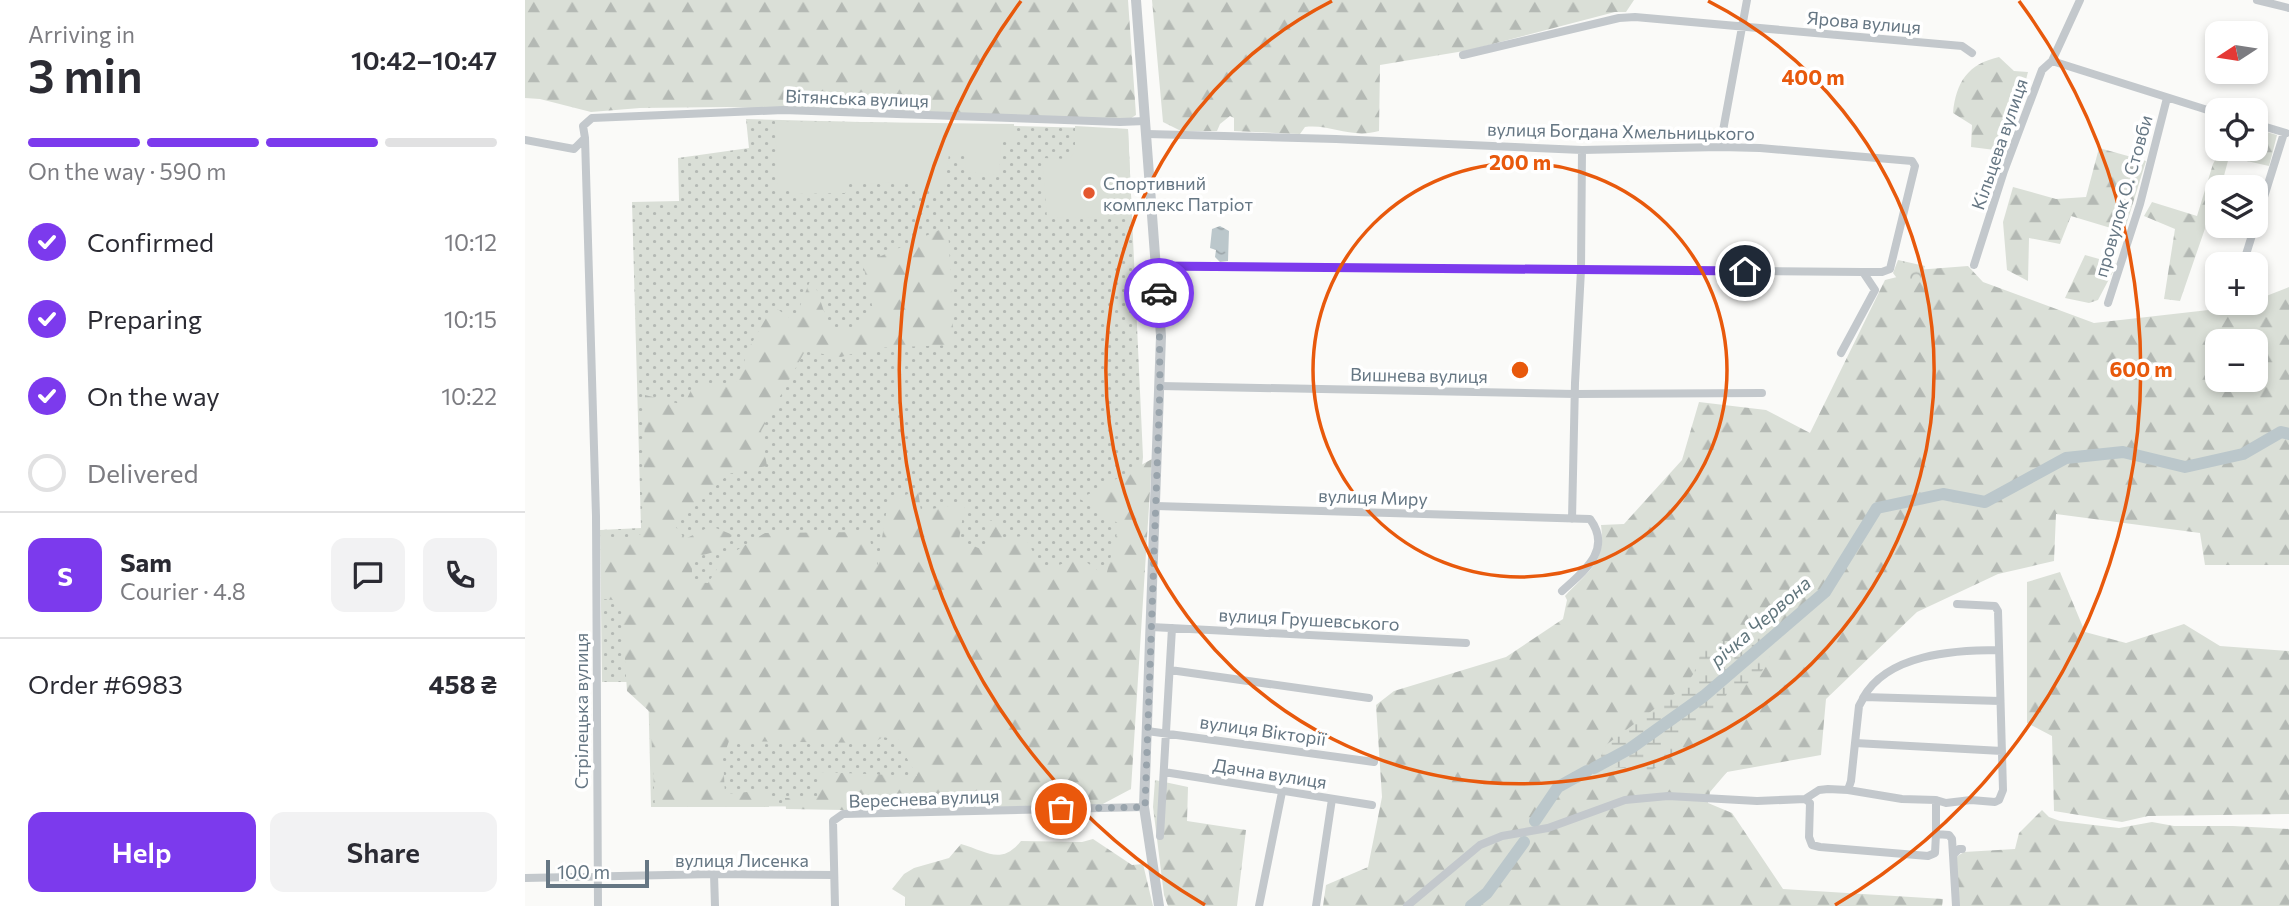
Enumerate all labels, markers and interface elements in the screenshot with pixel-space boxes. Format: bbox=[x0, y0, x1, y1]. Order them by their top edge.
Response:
street label: Ярова вулиця bbox=[1806, 6, 1922, 38]
text: Arriving in bbox=[28, 20, 135, 48]
north arrow bbox=[2205, 21, 2268, 84]
map controls bbox=[2205, 21, 2268, 392]
text: 10:42–10:47 bbox=[351, 44, 497, 75]
text: 3 min bbox=[28, 46, 143, 102]
text: 400 m bbox=[1781, 64, 1845, 89]
street label: Кільцева вулиця bbox=[1966, 75, 2032, 213]
street label: Вітянська вулиця bbox=[785, 84, 929, 112]
button: locate bbox=[2205, 98, 2268, 161]
street label: провулок О. Стовби bbox=[2089, 112, 2157, 280]
street label: вулиця Богдана Хмельницького bbox=[1487, 118, 1755, 144]
text: 200 m bbox=[1489, 149, 1551, 174]
text: On the way · 590 m bbox=[28, 157, 226, 185]
place label: Спортивний комплекс Патріот bbox=[1103, 172, 1253, 215]
button: layers bbox=[2205, 175, 2268, 238]
marker: Спортивний комплекс Патріот bbox=[1081, 185, 1097, 201]
icon: check bbox=[28, 223, 66, 261]
text: Confirmed bbox=[87, 226, 214, 257]
text: 10:12 bbox=[444, 228, 497, 256]
pin bbox=[1715, 241, 1775, 301]
icon: home bbox=[1726, 252, 1764, 290]
button: + bbox=[2205, 252, 2268, 315]
courier bbox=[1124, 258, 1194, 328]
icon: car bbox=[1140, 274, 1178, 312]
icon: check bbox=[28, 300, 66, 338]
text: Preparing bbox=[87, 303, 202, 334]
text: 10:15 bbox=[444, 305, 497, 333]
button: − bbox=[2205, 329, 2268, 392]
text: 600 m bbox=[2109, 356, 2173, 381]
centre of rings bbox=[1508, 358, 1532, 382]
street label: Вишнева вулиця bbox=[1350, 363, 1488, 387]
icon: check bbox=[28, 377, 66, 415]
text: On the way bbox=[87, 380, 220, 411]
text: 10:22 bbox=[441, 382, 497, 410]
text: Delivered bbox=[87, 457, 198, 488]
street label: вулиця Миру bbox=[1318, 484, 1428, 510]
button: chat bbox=[331, 538, 405, 612]
button: phone bbox=[423, 538, 497, 612]
text: Sam bbox=[120, 546, 172, 577]
text: S bbox=[57, 560, 73, 591]
water label: річка Червона bbox=[1704, 571, 1815, 672]
text: Courier · 4.8 bbox=[120, 577, 246, 605]
street label: вулиця Грушевського bbox=[1218, 603, 1400, 635]
street label: Стрілецька вулиця bbox=[570, 633, 592, 789]
text: Order #6983 bbox=[28, 668, 183, 699]
text: 458 ₴ bbox=[429, 668, 497, 699]
street label: вулиця Вікторії bbox=[1198, 710, 1328, 750]
street label: Дачна вулиця bbox=[1212, 753, 1328, 793]
pin bbox=[1031, 779, 1091, 839]
street label: Вереснева вулиця bbox=[848, 784, 1000, 812]
icon: bag bbox=[1042, 790, 1080, 828]
button: Help bbox=[28, 812, 256, 892]
button: Share bbox=[270, 812, 497, 892]
street label: вулиця Лисенка bbox=[675, 849, 809, 871]
scale bar bbox=[546, 857, 649, 889]
text: 100 m bbox=[557, 860, 610, 883]

